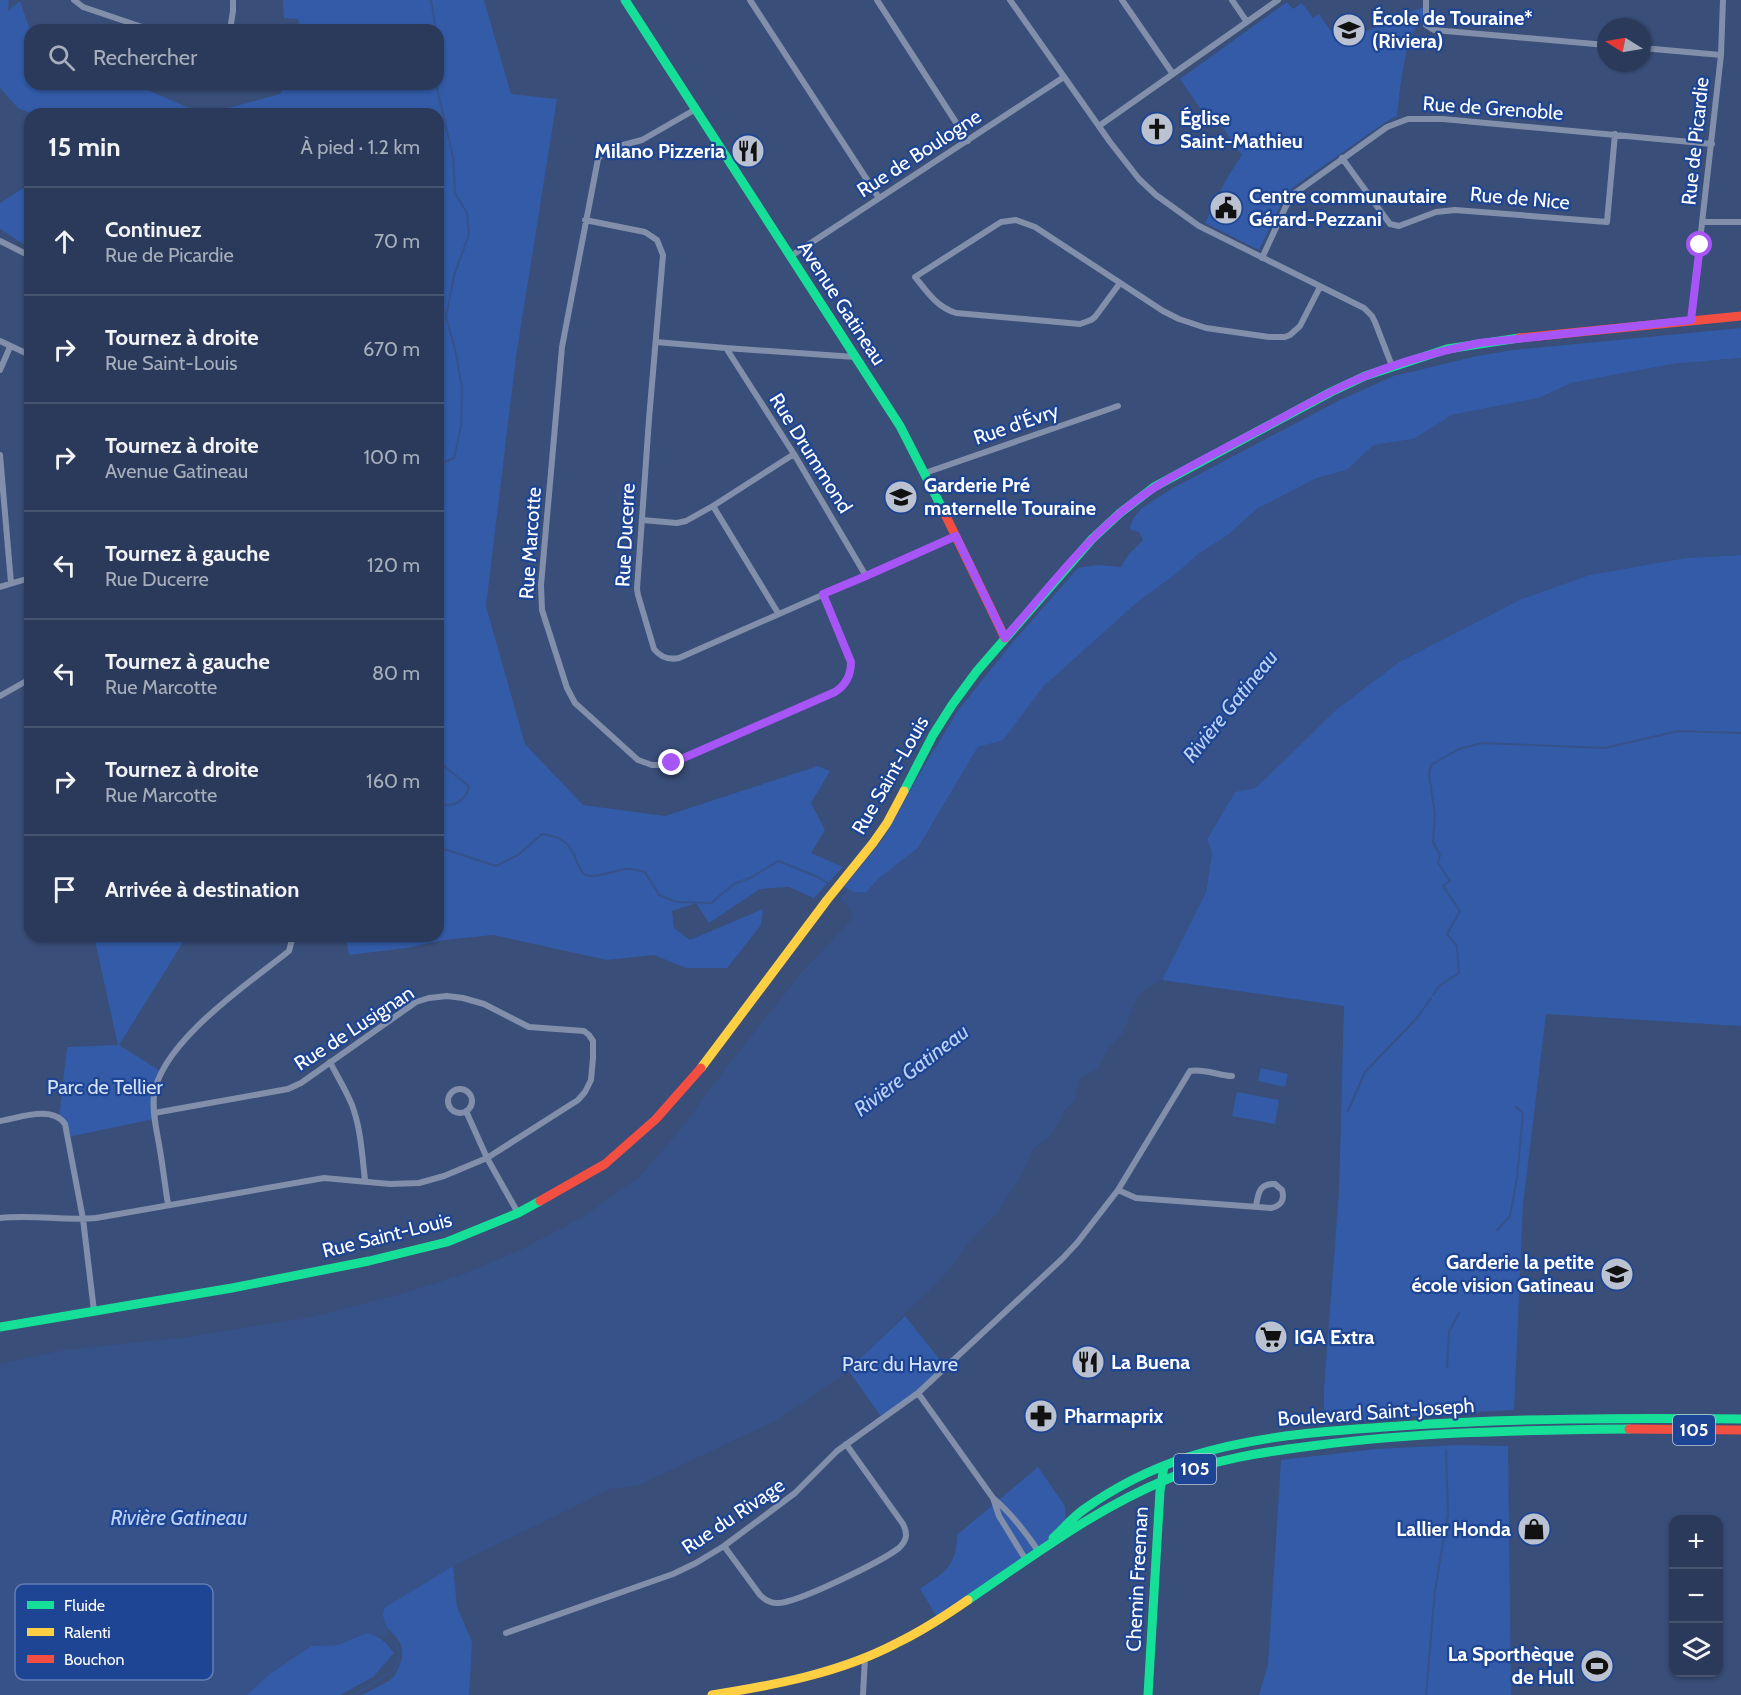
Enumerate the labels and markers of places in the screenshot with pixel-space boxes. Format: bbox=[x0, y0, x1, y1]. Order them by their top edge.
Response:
place label: École de Touraine* (Riviera) bbox=[1372, 6, 1533, 53]
school or university icon: École de Touraine* (Riviera) bbox=[1331, 12, 1367, 48]
place label: Église Saint-Mathieu bbox=[1180, 106, 1303, 153]
church icon: Église Saint-Mathieu bbox=[1139, 111, 1175, 147]
restaurant icon: Milano Pizzeria bbox=[730, 133, 766, 169]
place label: Milano Pizzeria bbox=[595, 139, 725, 163]
place label: Centre communautaire Gérard-Pezzani bbox=[1249, 184, 1447, 231]
public building icon: Centre communautaire Gérard-Pezzani bbox=[1208, 190, 1244, 226]
place label: Garderie Pré maternelle Touraine bbox=[924, 473, 1096, 520]
school or university icon: Garderie Pré maternelle Touraine bbox=[883, 479, 919, 515]
place label: Garderie la petite école vision Gatineau bbox=[1411, 1250, 1594, 1297]
school or university icon: Garderie la petite école vision Gatineau bbox=[1599, 1256, 1635, 1292]
supermarket icon: IGA Extra bbox=[1253, 1319, 1289, 1355]
place label: IGA Extra bbox=[1294, 1325, 1374, 1349]
restaurant icon: La Buena bbox=[1070, 1344, 1106, 1380]
place label: La Buena bbox=[1111, 1350, 1190, 1374]
pharmacy icon: Pharmaprix bbox=[1023, 1398, 1059, 1434]
place label: Pharmaprix bbox=[1064, 1404, 1164, 1428]
shop icon: Lallier Honda bbox=[1516, 1511, 1552, 1547]
place label: Lallier Honda bbox=[1396, 1517, 1511, 1541]
place label: La Sporthèque de Hull bbox=[1448, 1642, 1574, 1689]
sports icon: La Sporthèque de Hull bbox=[1579, 1648, 1615, 1684]

